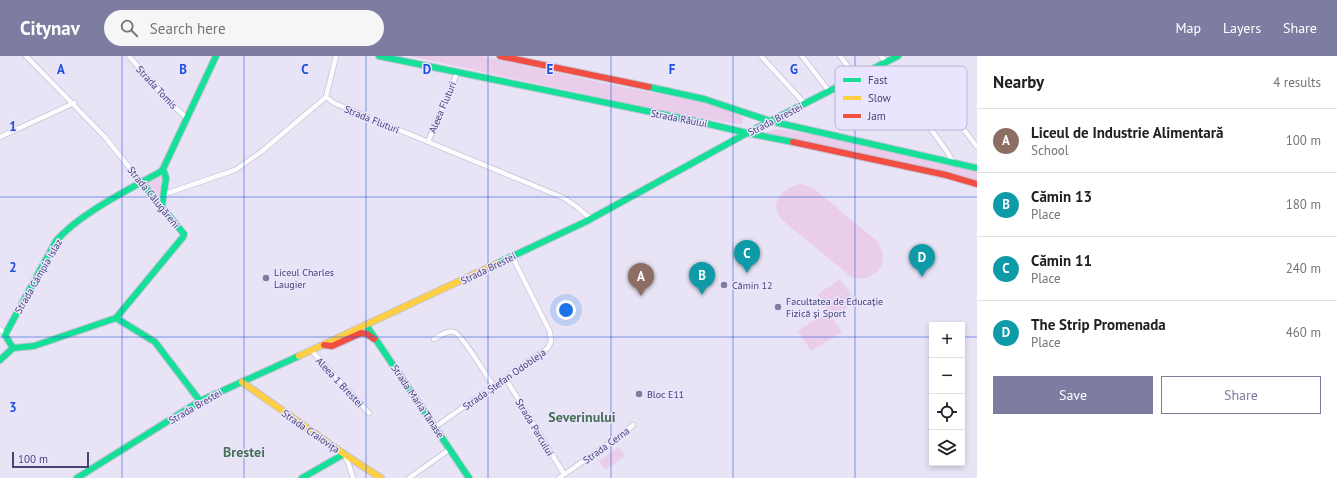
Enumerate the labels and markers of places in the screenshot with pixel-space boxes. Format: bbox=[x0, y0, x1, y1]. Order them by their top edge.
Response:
pin: C bbox=[734, 240, 760, 273]
pin: D bbox=[909, 244, 935, 277]
pin: B bbox=[689, 262, 715, 295]
pin: A bbox=[628, 263, 654, 296]
place label: Liceul Charles Laugier bbox=[274, 266, 334, 291]
marker: Liceul Charles Laugier bbox=[261, 273, 271, 283]
place label: Cămin 12 bbox=[732, 279, 773, 292]
marker: Cămin 12 bbox=[719, 280, 729, 290]
place label: Facultatea de Educație Fizică și Sport bbox=[786, 295, 883, 320]
marker: Facultatea de Educație Fizică și Sport bbox=[773, 302, 783, 312]
place label: Bloc E11 bbox=[647, 388, 684, 401]
marker: Bloc E11 bbox=[634, 389, 644, 399]

